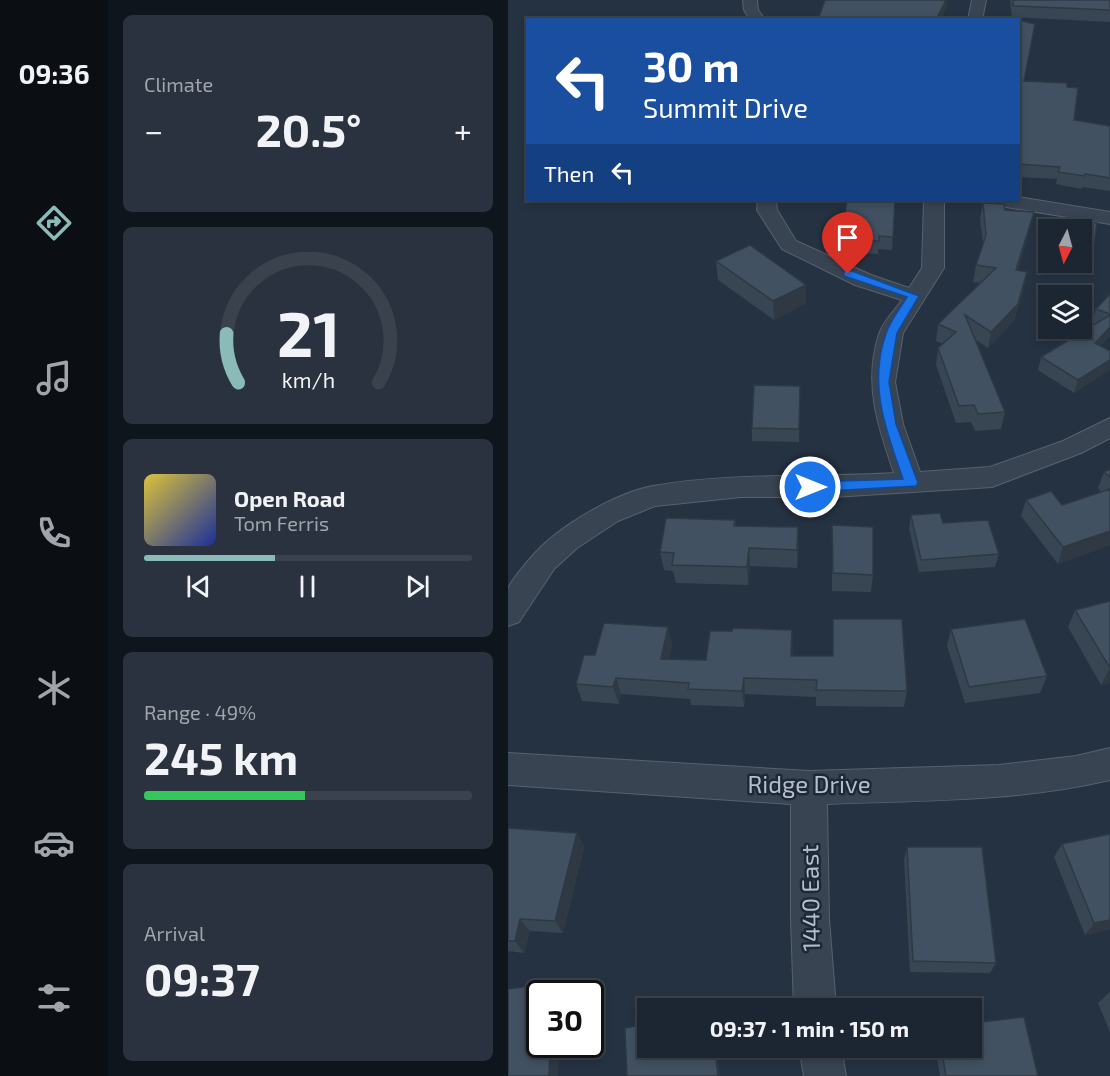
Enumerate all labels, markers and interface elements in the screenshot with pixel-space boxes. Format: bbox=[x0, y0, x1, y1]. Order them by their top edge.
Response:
text: 30 m bbox=[643, 40, 739, 90]
icon: left bbox=[544, 42, 622, 120]
text: 09:36 bbox=[18, 57, 90, 89]
text: Climate bbox=[144, 72, 213, 96]
text: Summit Drive bbox=[643, 91, 808, 123]
text: 20.5° bbox=[256, 102, 361, 156]
text: − bbox=[144, 110, 163, 150]
text: + bbox=[454, 110, 472, 150]
icon: left bbox=[606, 156, 639, 189]
text: Then bbox=[544, 160, 594, 186]
icon: directions bbox=[33, 202, 75, 244]
pin bbox=[822, 212, 873, 274]
north arrow bbox=[1038, 219, 1092, 273]
map controls bbox=[1038, 219, 1092, 339]
icon: arrive bbox=[831, 221, 864, 254]
button: layers bbox=[1038, 285, 1092, 339]
text: 21 bbox=[276, 295, 340, 370]
icon: music bbox=[33, 357, 75, 399]
text: km/h bbox=[281, 367, 335, 392]
position arrow bbox=[778, 455, 842, 519]
text: Open Road bbox=[234, 485, 346, 511]
text: Tom Ferris bbox=[234, 511, 329, 535]
icon: phone bbox=[33, 512, 75, 554]
icon: previous bbox=[182, 570, 215, 603]
icon: pause bbox=[291, 570, 324, 603]
icon: next bbox=[401, 570, 434, 603]
icon: climate bbox=[33, 667, 75, 709]
text: Range · 49% bbox=[144, 700, 256, 724]
text: 245 km bbox=[144, 730, 298, 784]
street label: Ridge Drive bbox=[747, 769, 871, 798]
icon: car bbox=[33, 822, 75, 864]
street label: 1440 East bbox=[794, 844, 825, 952]
text: Arrival bbox=[144, 921, 205, 945]
text: 09:37 bbox=[144, 951, 260, 1005]
icon: filters bbox=[33, 977, 75, 1019]
speed limit sign: 30 bbox=[526, 980, 604, 1058]
text: 09:37 · 1 min · 150 m bbox=[710, 1015, 909, 1041]

